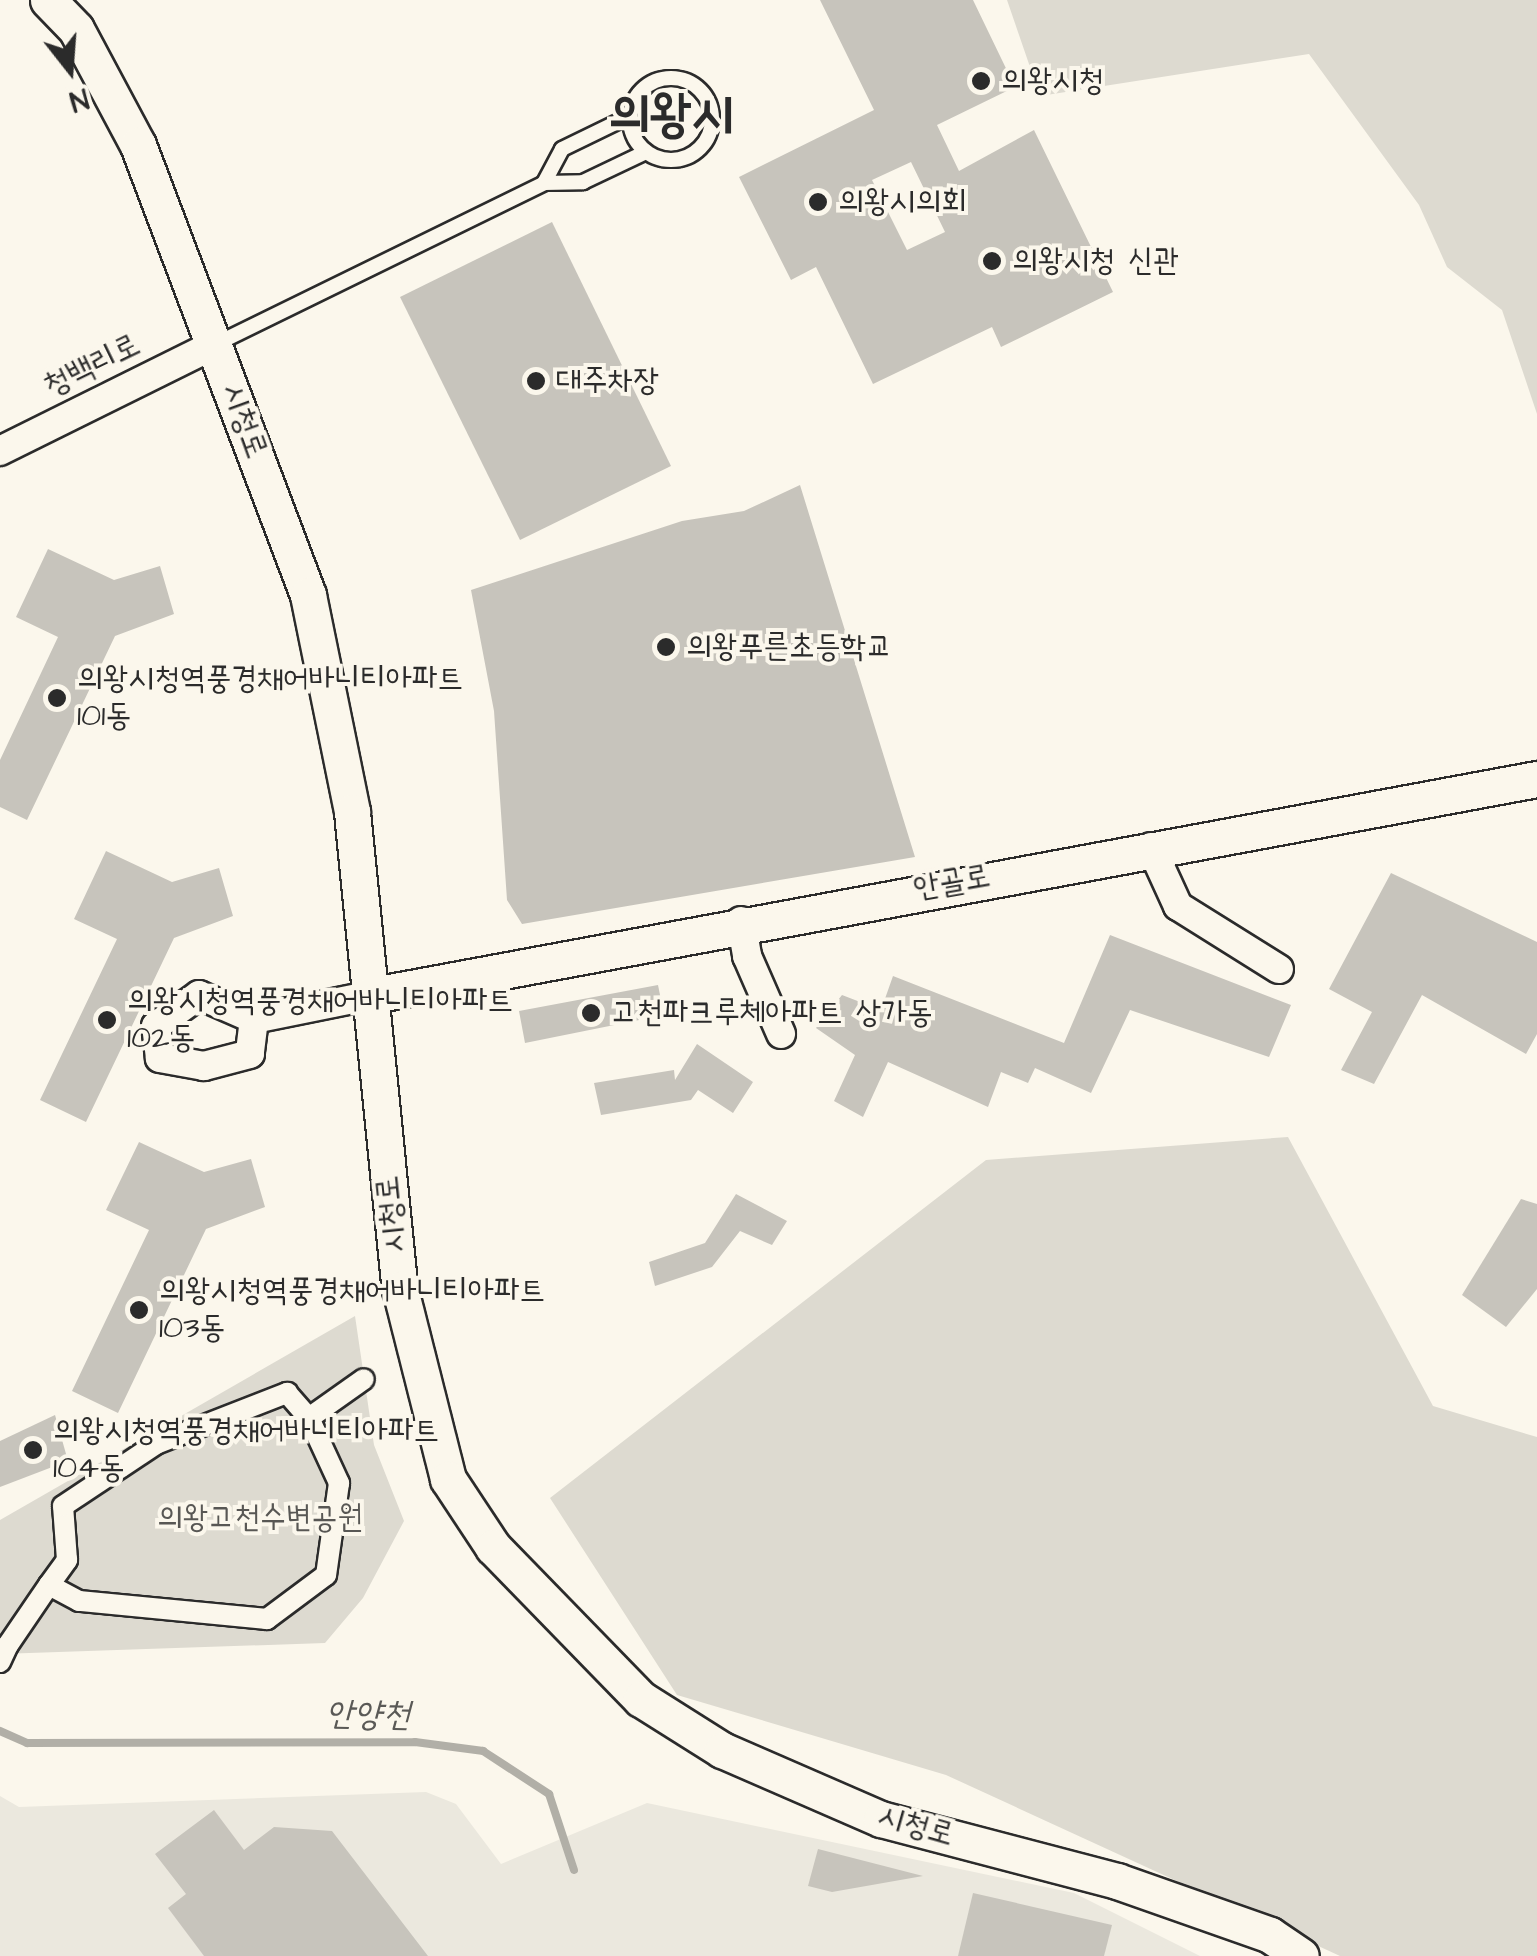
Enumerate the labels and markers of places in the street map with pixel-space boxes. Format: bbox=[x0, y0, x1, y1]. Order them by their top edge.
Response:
place label: 의왕시청 bbox=[1001, 62, 1104, 100]
marker: 의왕시청 bbox=[970, 70, 992, 92]
place label: 의왕시의회 bbox=[838, 183, 967, 221]
marker: 의왕시의회 bbox=[807, 191, 829, 213]
place label: 의왕시청 신관 bbox=[1012, 242, 1179, 280]
marker: 의왕시청 신관 bbox=[981, 250, 1003, 272]
place label: 대주차장 bbox=[556, 362, 659, 400]
marker: 대주차장 bbox=[525, 370, 547, 392]
place label: 의왕푸른초등학교 bbox=[686, 628, 892, 666]
marker: 의왕푸른초등학교 bbox=[655, 636, 677, 658]
place label: 의왕시청역풍경채어바니티아파트 101동 bbox=[77, 661, 463, 736]
marker: 의왕시청역풍경채어바니티아파트 101동 bbox=[46, 687, 68, 709]
place label: 의왕시청역풍경채어바니티아파트 102동 bbox=[127, 983, 513, 1058]
place label: 고천파크루체아파트 상가동 bbox=[611, 994, 933, 1032]
marker: 고천파크루체아파트 상가동 bbox=[580, 1002, 602, 1024]
marker: 의왕시청역풍경채어바니티아파트 102동 bbox=[96, 1009, 118, 1031]
place label: 의왕시청역풍경채어바니티아파트 103동 bbox=[159, 1273, 545, 1348]
marker: 의왕시청역풍경채어바니티아파트 103동 bbox=[128, 1299, 150, 1321]
place label: 의왕시청역풍경채어바니티아파트 104동 bbox=[53, 1413, 439, 1488]
marker: 의왕시청역풍경채어바니티아파트 104동 bbox=[22, 1439, 44, 1461]

